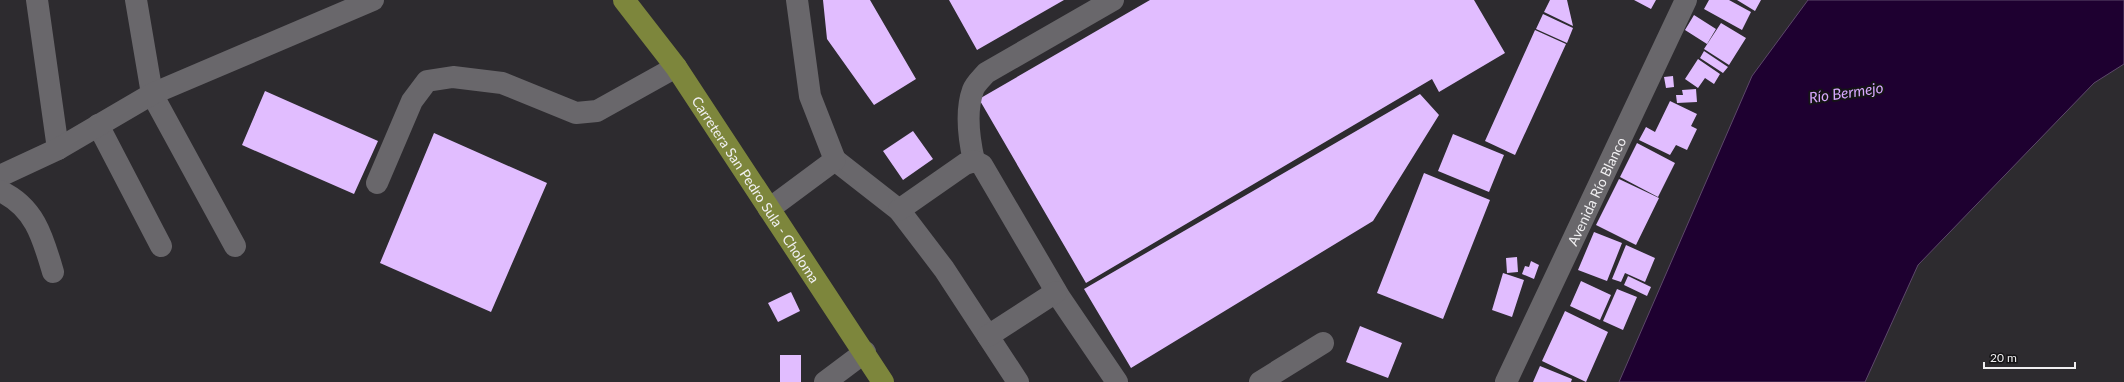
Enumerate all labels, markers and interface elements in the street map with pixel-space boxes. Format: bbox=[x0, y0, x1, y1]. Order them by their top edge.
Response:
water label: Río Bermejo bbox=[1808, 78, 1885, 106]
street label: Carretera San Pedro Sula - Choloma bbox=[689, 93, 824, 286]
street label: Avenida Río Blanco bbox=[1563, 134, 1629, 248]
scale bar bbox=[1984, 344, 2075, 370]
text: 20 m bbox=[1990, 350, 2017, 365]

